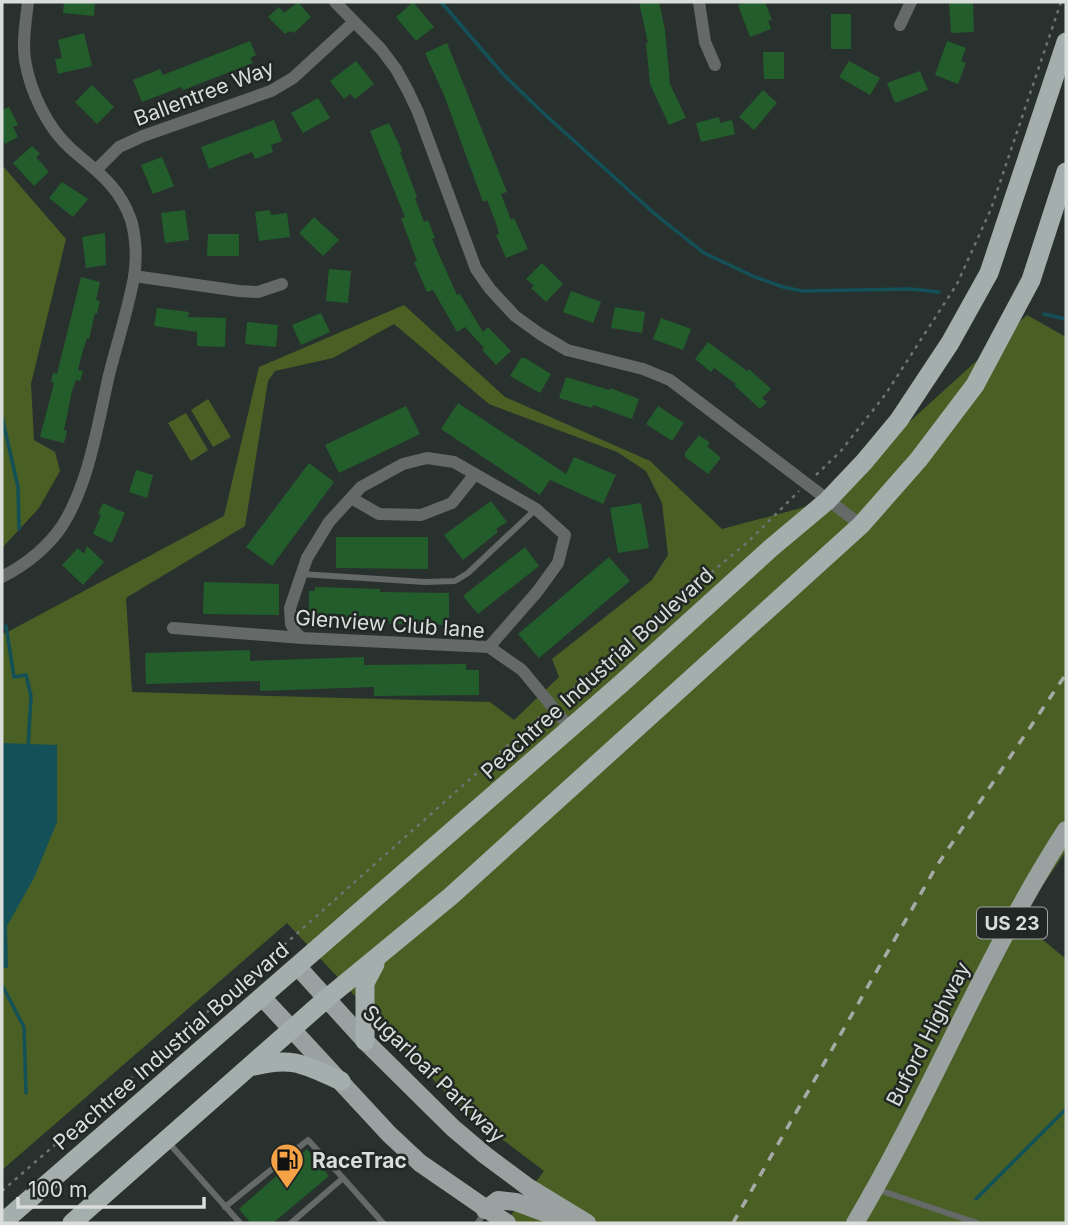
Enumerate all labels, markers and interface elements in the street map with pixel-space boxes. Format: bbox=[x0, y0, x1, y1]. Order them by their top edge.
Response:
street label: Ballentree Way bbox=[130, 55, 278, 131]
street label: Peachtree Industrial Boulevard bbox=[476, 562, 718, 784]
street label: Glenview Club lane bbox=[294, 605, 486, 643]
road number: US 23 bbox=[977, 908, 1047, 939]
street label: Peachtree Industrial Boulevard bbox=[48, 937, 294, 1155]
street label: Buford Highway bbox=[881, 957, 975, 1110]
street label: Sugarloaf Parkway bbox=[358, 1000, 510, 1148]
fuel station icon: RaceTrac bbox=[268, 1141, 306, 1190]
place label: RaceTrac bbox=[312, 1148, 407, 1173]
scale bar bbox=[18, 1166, 203, 1210]
text: 100 m bbox=[28, 1177, 87, 1202]

